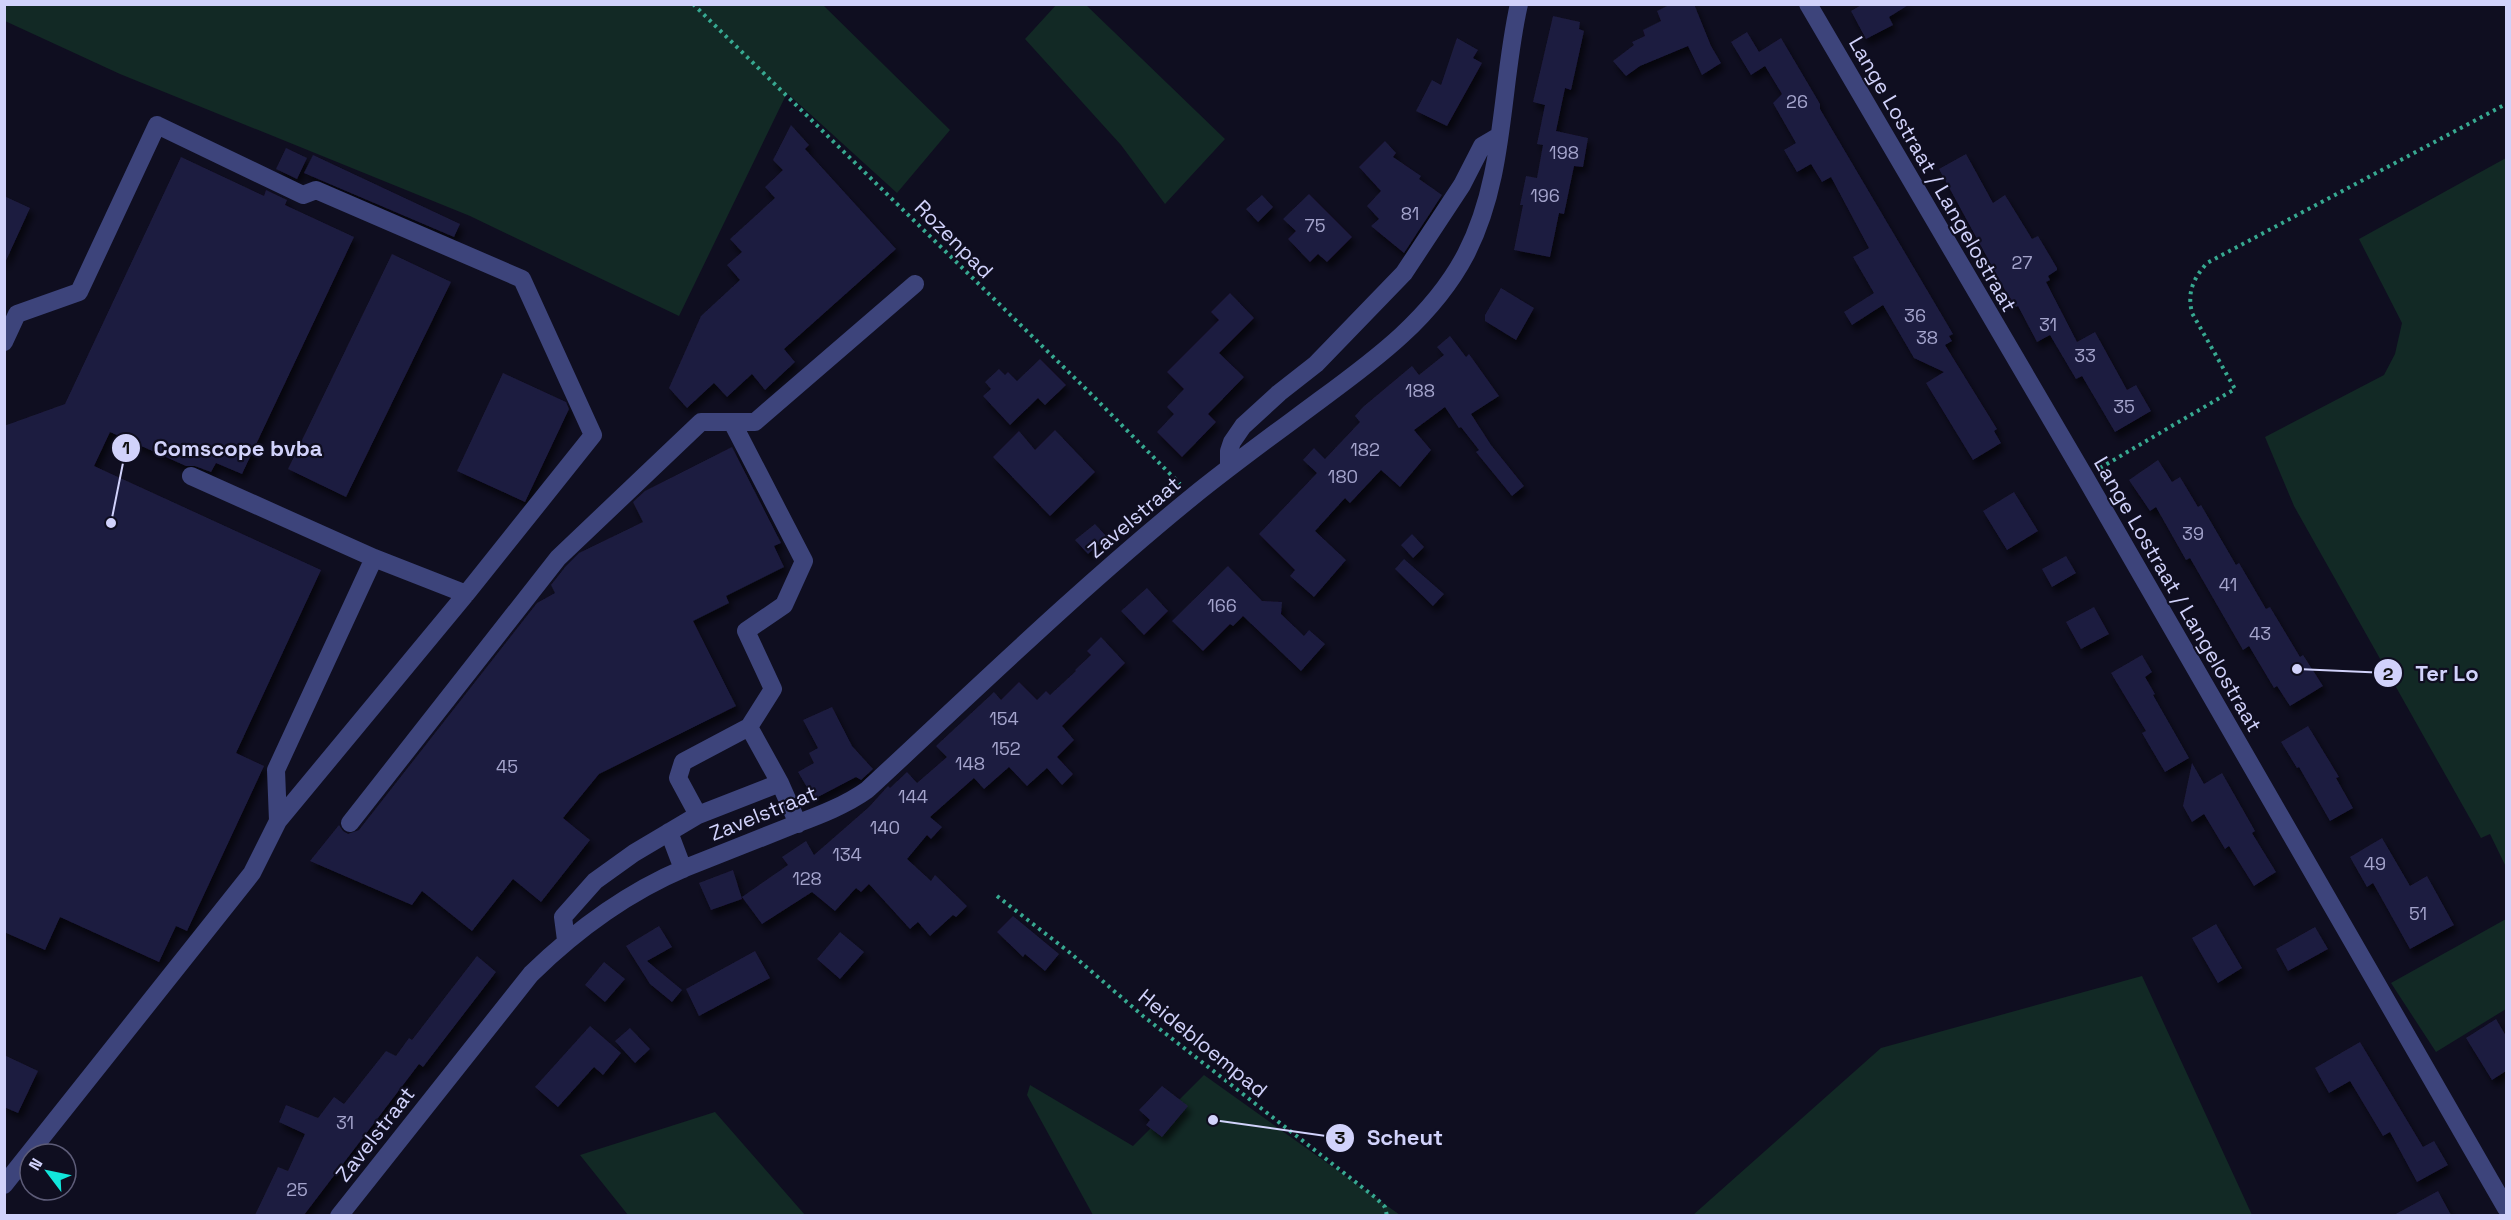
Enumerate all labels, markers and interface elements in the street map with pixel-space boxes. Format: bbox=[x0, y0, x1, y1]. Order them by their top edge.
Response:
street label: Lange Lostraat / Langelostraat bbox=[1843, 32, 2023, 316]
house number: 26 bbox=[1786, 90, 1808, 113]
house number: 198 bbox=[1549, 141, 1579, 164]
house number: 196 bbox=[1530, 184, 1560, 207]
street label: Rozenpad bbox=[909, 194, 999, 284]
house number: 81 bbox=[1401, 202, 1419, 225]
house number: 75 bbox=[1305, 214, 1325, 237]
house number: 27 bbox=[2012, 251, 2032, 274]
house number: 36 bbox=[1904, 304, 1926, 327]
house number: 31 bbox=[2039, 313, 2057, 336]
house number: 38 bbox=[1916, 326, 1938, 349]
house number: 33 bbox=[2074, 344, 2096, 367]
house number: 188 bbox=[1405, 379, 1435, 402]
house number: 35 bbox=[2113, 395, 2135, 418]
callout: Comscope bvba bbox=[111, 428, 335, 468]
text: Comscope bvba bbox=[153, 434, 323, 462]
text: 1 bbox=[122, 436, 130, 459]
house number: 182 bbox=[1350, 438, 1380, 461]
street label: Lange Lostraat / Langelostraat bbox=[2088, 452, 2268, 736]
house number: 180 bbox=[1328, 465, 1358, 488]
street label: Zavelstraat bbox=[1082, 470, 1186, 564]
house number: 39 bbox=[2182, 522, 2204, 545]
house number: 41 bbox=[2219, 573, 2237, 596]
house number: 166 bbox=[1207, 594, 1237, 617]
house number: 43 bbox=[2249, 622, 2271, 645]
callout: Ter Lo bbox=[2373, 653, 2490, 693]
text: Ter Lo bbox=[2415, 659, 2479, 687]
text: 2 bbox=[2383, 662, 2394, 685]
house number: 154 bbox=[989, 707, 1019, 730]
house number: 152 bbox=[991, 737, 1021, 760]
house number: 148 bbox=[955, 752, 985, 775]
house number: 45 bbox=[496, 755, 518, 778]
street label: Zavelstraat bbox=[705, 779, 821, 847]
house number: 144 bbox=[898, 785, 928, 808]
house number: 140 bbox=[870, 816, 900, 839]
house number: 134 bbox=[832, 843, 862, 866]
house number: 49 bbox=[2364, 852, 2386, 875]
house number: 128 bbox=[792, 867, 822, 890]
house number: 51 bbox=[2409, 902, 2427, 925]
street label: Heidebloempad bbox=[1133, 983, 1273, 1103]
street label: Zavelstraat bbox=[329, 1081, 421, 1187]
house number: 31 bbox=[336, 1111, 354, 1134]
callout: Scheut bbox=[1325, 1118, 1455, 1158]
text: Scheut bbox=[1367, 1123, 1443, 1151]
text: 3 bbox=[1335, 1126, 1346, 1149]
north arrow bbox=[18, 1142, 78, 1202]
text: N bbox=[24, 1154, 47, 1174]
house number: 25 bbox=[286, 1178, 308, 1201]

